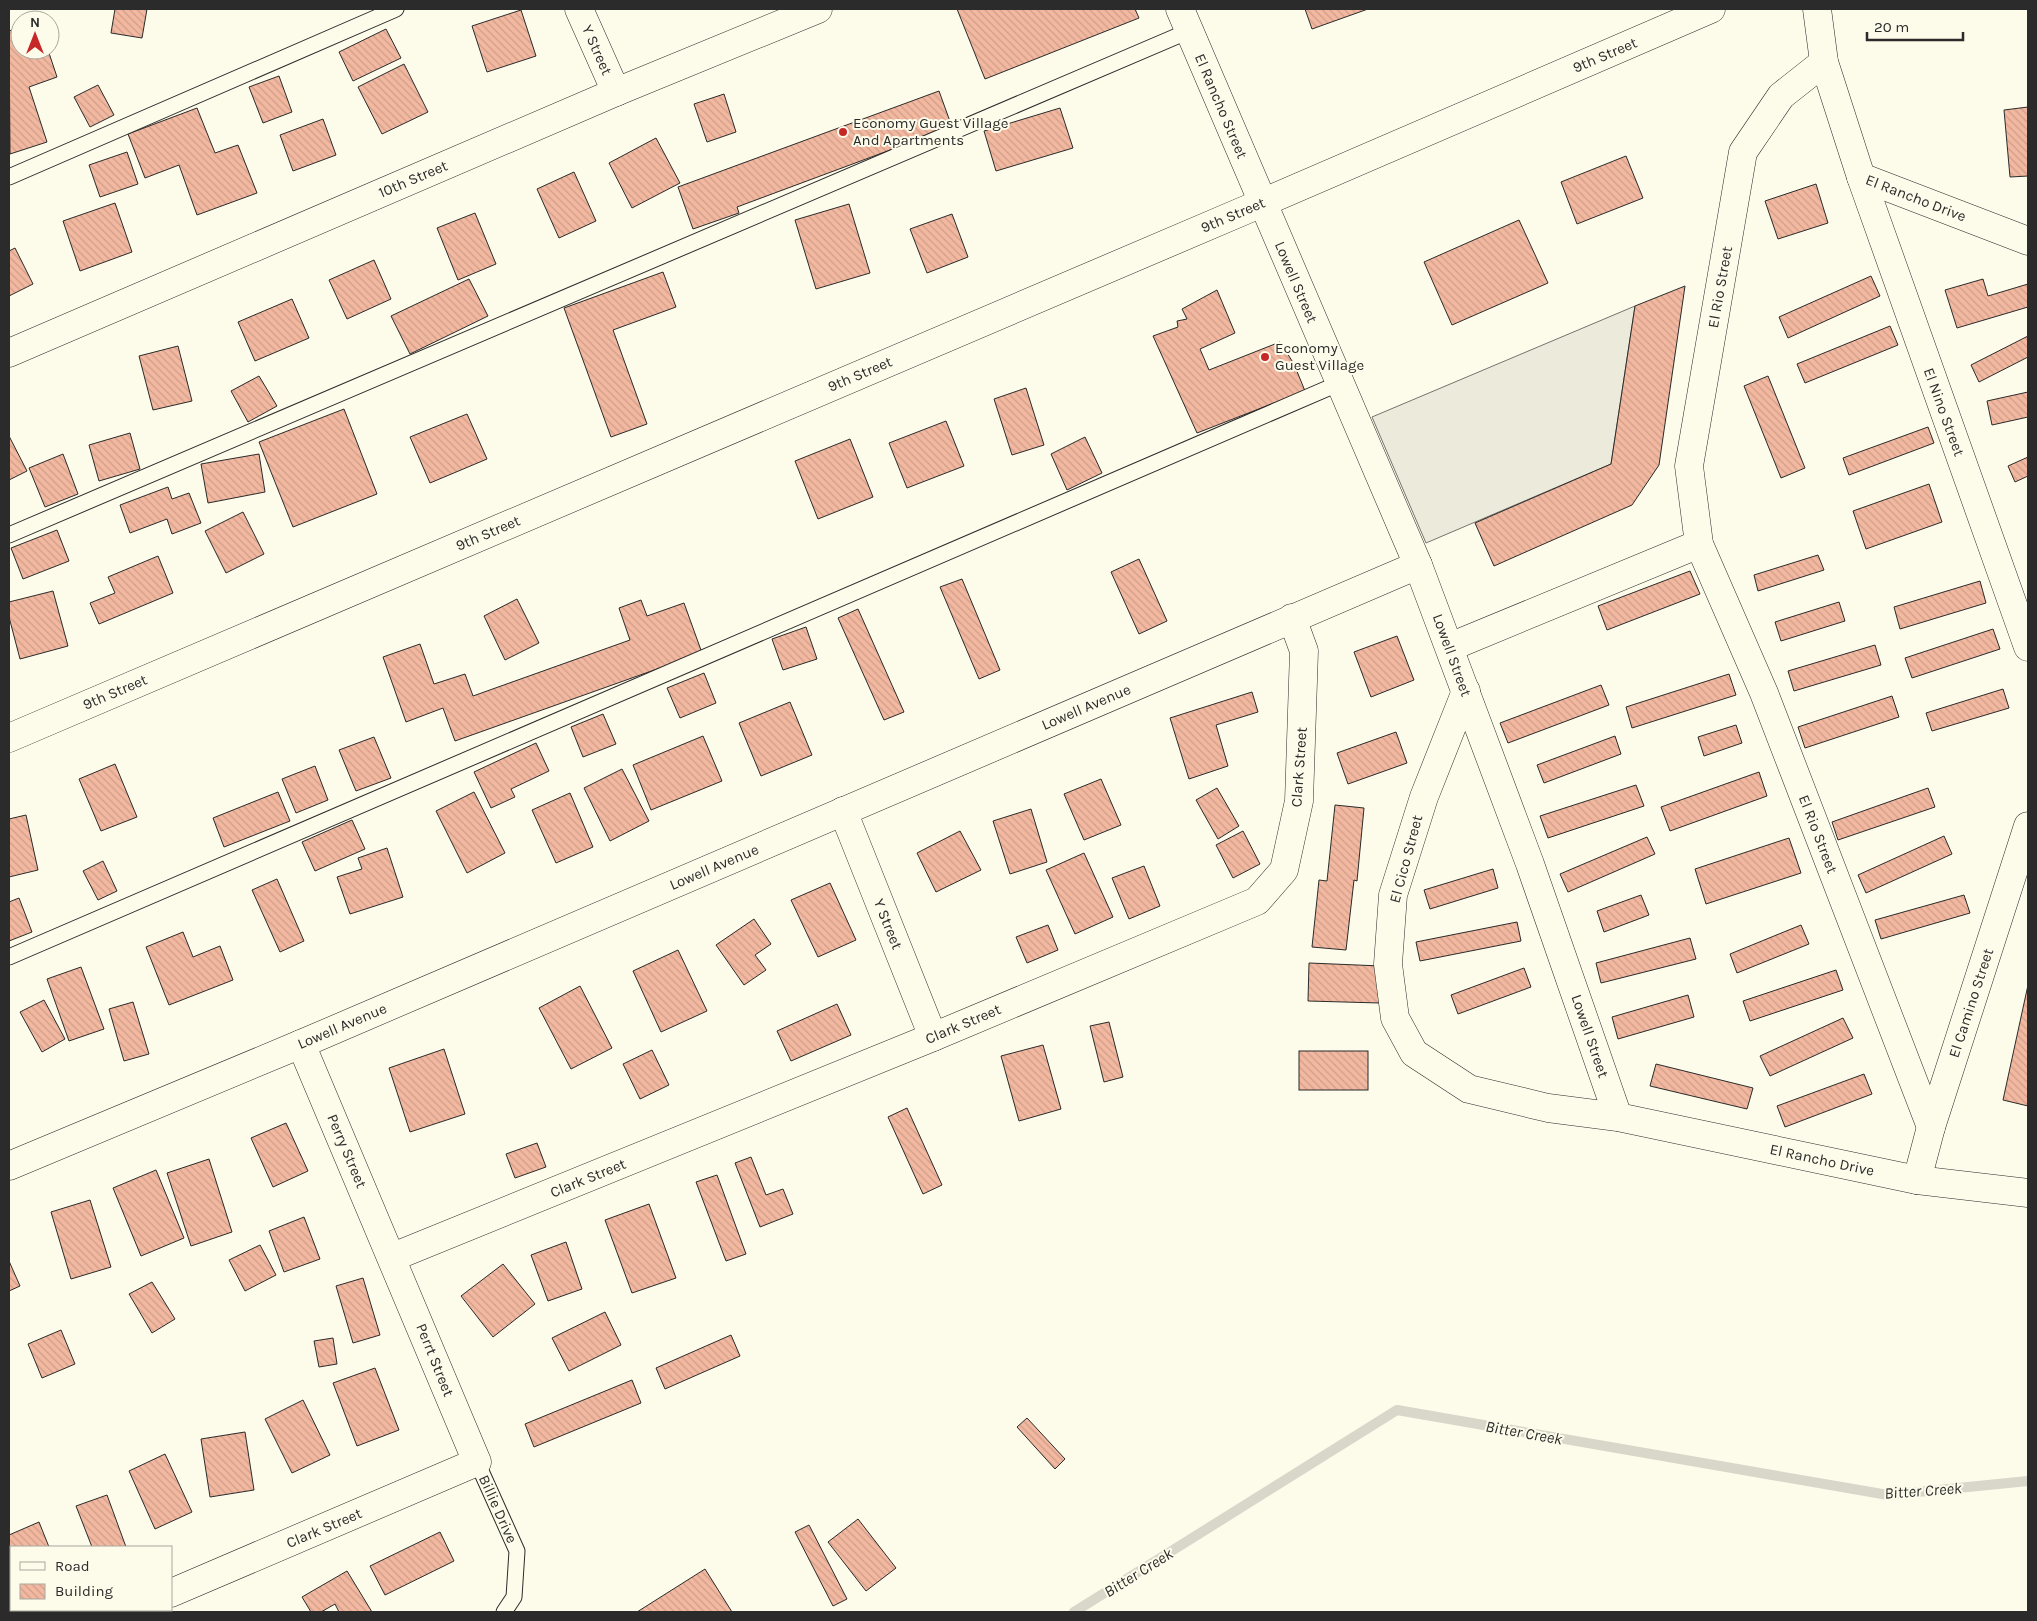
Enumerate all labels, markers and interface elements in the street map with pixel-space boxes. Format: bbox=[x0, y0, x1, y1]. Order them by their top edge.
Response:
north arrow bbox=[10, 10, 60, 60]
scale bar bbox=[1867, 10, 1963, 42]
text: N bbox=[30, 14, 40, 31]
text: 20 m bbox=[1874, 18, 1909, 36]
street label: Y Street bbox=[578, 22, 616, 78]
street label: 9th Street bbox=[1570, 33, 1640, 77]
street label: El Rancho Street bbox=[1191, 51, 1251, 162]
place label: Economy Guest Village And Apartments bbox=[853, 114, 1008, 149]
marker: Economy Guest Village And Apartments bbox=[837, 126, 849, 138]
street label: 10th Street bbox=[376, 156, 451, 202]
street label: El Rancho Drive bbox=[1863, 171, 1969, 225]
street label: 9th Street bbox=[1198, 193, 1268, 237]
street label: Lowell Street bbox=[1271, 238, 1321, 326]
street label: El Rio Street bbox=[1704, 244, 1736, 329]
place label: Economy Guest Village bbox=[1275, 339, 1364, 374]
marker: Economy Guest Village bbox=[1259, 351, 1271, 363]
street label: 9th Street bbox=[825, 352, 895, 396]
street label: El Nino Street bbox=[1920, 365, 1968, 459]
street label: 9th Street bbox=[453, 511, 523, 555]
street label: Lowell Street bbox=[1429, 611, 1475, 699]
street label: 9th Street bbox=[80, 670, 150, 714]
street label: Lowell Avenue bbox=[1039, 680, 1133, 734]
street label: Clark Street bbox=[1287, 726, 1311, 808]
street label: El Rio Street bbox=[1795, 792, 1841, 876]
street label: El Cico Street bbox=[1386, 813, 1427, 905]
street label: Lowell Avenue bbox=[667, 840, 761, 894]
street label: Y Street bbox=[870, 896, 906, 952]
street label: El Camino Street bbox=[1945, 946, 1997, 1060]
street label: Lowell Street bbox=[1567, 992, 1613, 1080]
street label: Lowell Avenue bbox=[295, 999, 389, 1053]
street label: Clark Street bbox=[923, 1000, 1004, 1048]
street label: Perry Street bbox=[323, 1111, 371, 1191]
street label: El Rancho Drive bbox=[1768, 1140, 1876, 1180]
street label: Clark Street bbox=[547, 1154, 629, 1201]
street label: Perrt Street bbox=[412, 1321, 458, 1400]
water label: Bitter Creek bbox=[1484, 1416, 1565, 1449]
street label: Billie Drive bbox=[475, 1472, 521, 1546]
water label: Bitter Creek bbox=[1884, 1478, 1963, 1503]
street label: Clark Street bbox=[284, 1504, 365, 1552]
water label: Bitter Creek bbox=[1100, 1543, 1177, 1601]
legend bbox=[10, 1546, 172, 1611]
text: Road bbox=[55, 1557, 90, 1575]
text: Building bbox=[55, 1582, 113, 1600]

